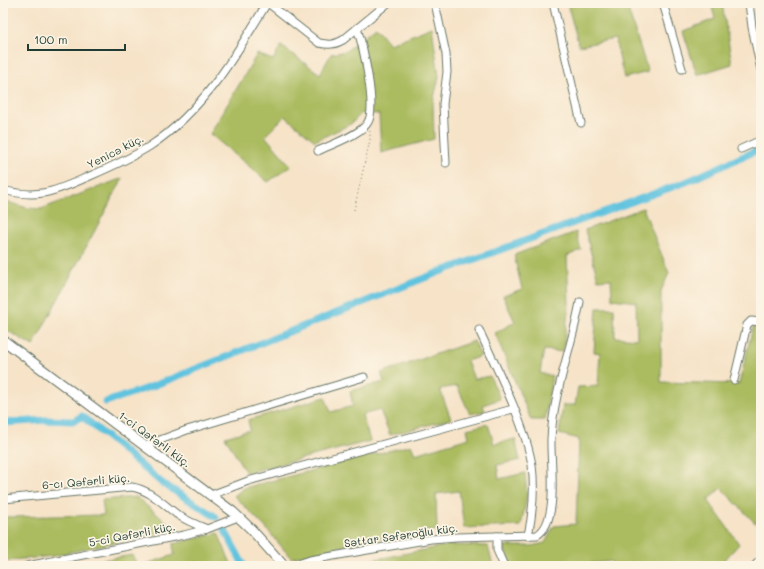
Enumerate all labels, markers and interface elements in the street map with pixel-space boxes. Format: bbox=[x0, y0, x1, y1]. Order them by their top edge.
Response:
scale bar bbox=[28, 26, 125, 52]
text: 100 m bbox=[34, 31, 68, 47]
street label: Yenicə küç. bbox=[84, 130, 146, 172]
street label: 1-ci Qəfərli küç. bbox=[116, 408, 194, 470]
street label: 6-cı Qəfərli küç. bbox=[42, 470, 130, 492]
street label: 5-ci Qəfərli küç. bbox=[88, 518, 176, 550]
street label: Səttar Səfəroğlu küç. bbox=[343, 520, 459, 550]

